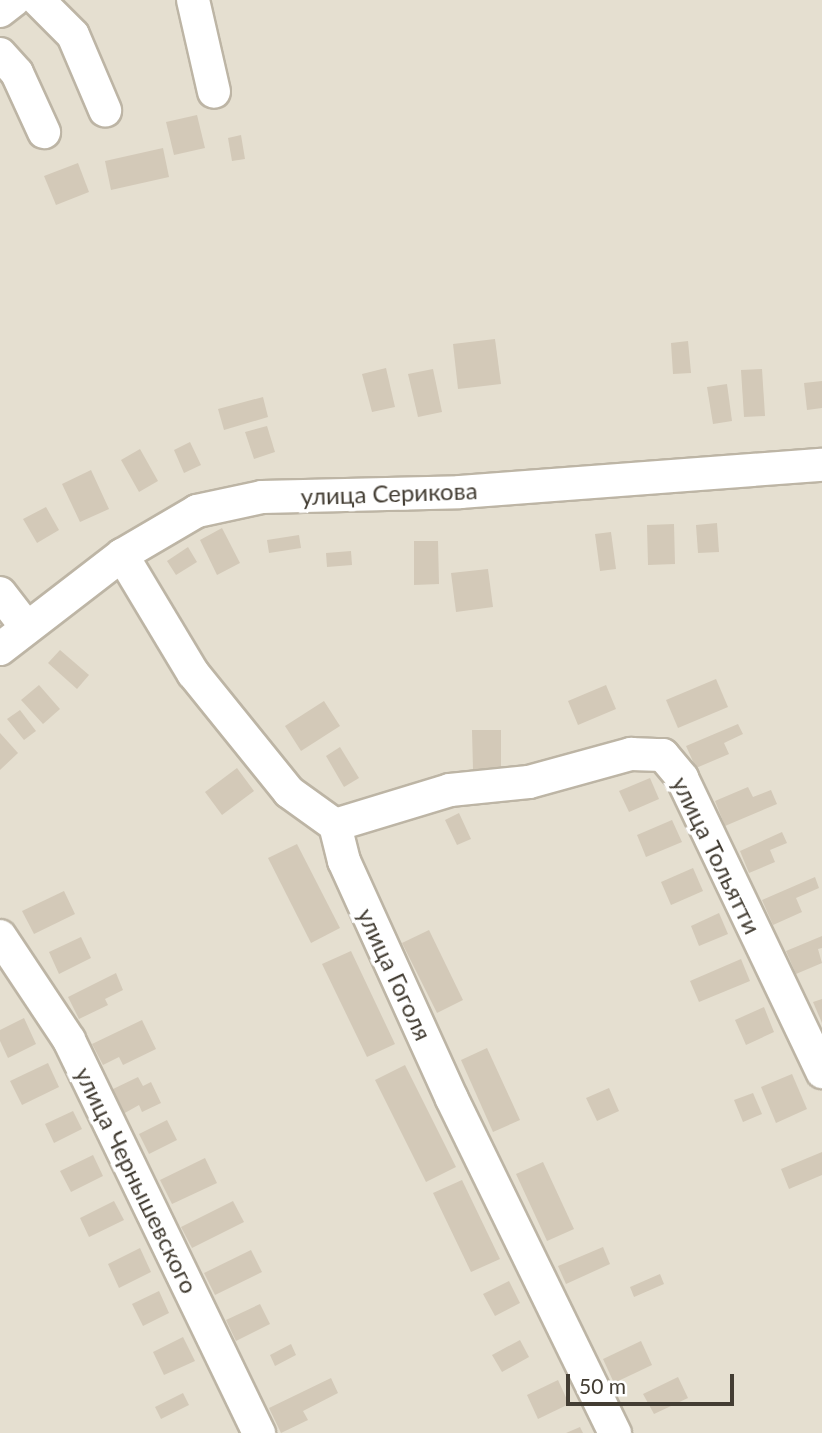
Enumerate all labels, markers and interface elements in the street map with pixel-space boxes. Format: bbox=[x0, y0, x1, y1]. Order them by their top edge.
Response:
street label: улица Серикова bbox=[300, 476, 478, 510]
street label: улица Тольятти bbox=[666, 772, 768, 938]
street label: улица Гоголя bbox=[352, 903, 438, 1045]
street label: улица Чернышевского bbox=[70, 1062, 204, 1298]
scale bar bbox=[570, 1360, 738, 1404]
text: 50 m bbox=[579, 1373, 626, 1398]

